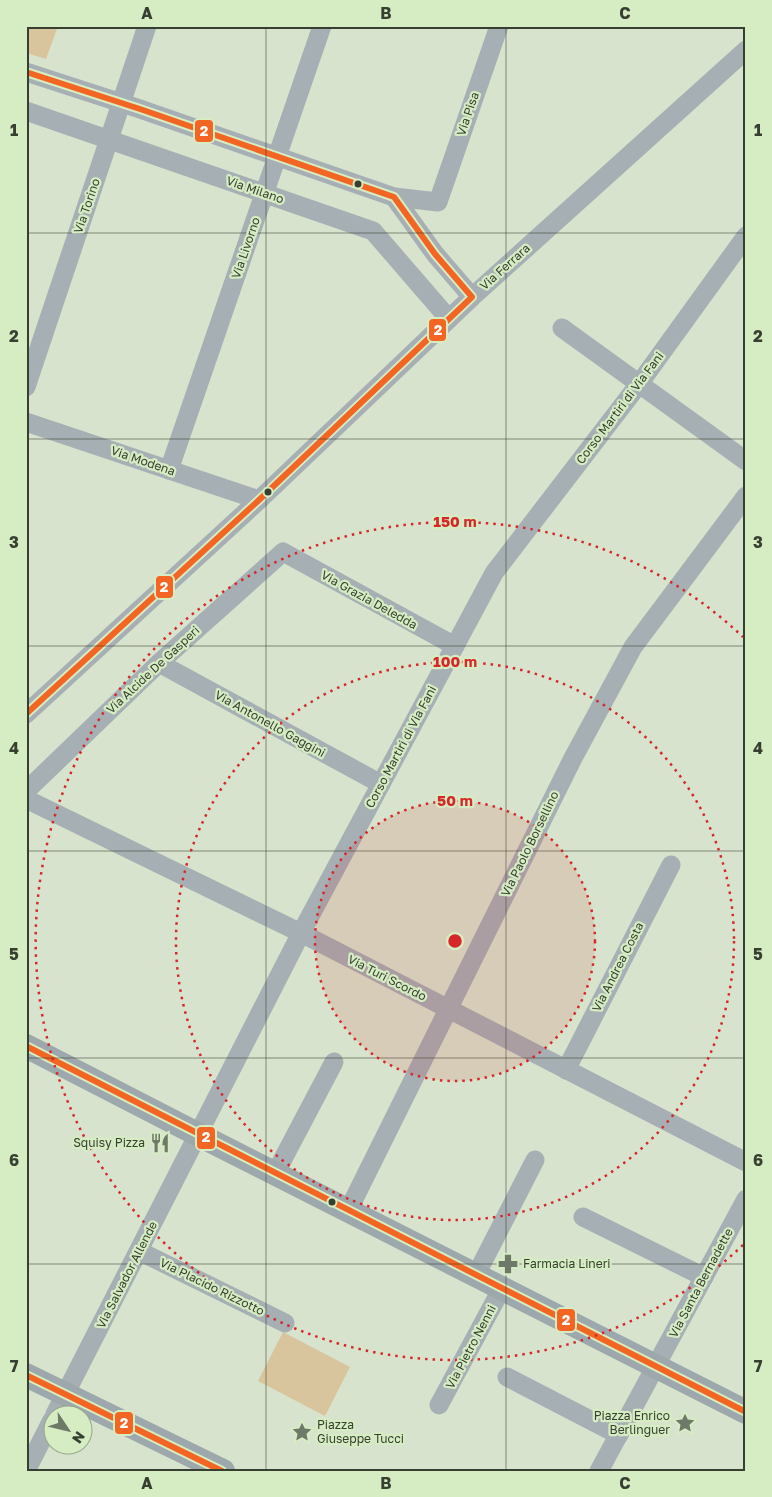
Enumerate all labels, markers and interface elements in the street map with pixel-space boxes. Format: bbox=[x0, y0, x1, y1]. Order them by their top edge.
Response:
text: A bbox=[141, 3, 153, 23]
text: B bbox=[380, 3, 392, 23]
text: C bbox=[619, 3, 631, 23]
street label: Via Pisa bbox=[453, 90, 482, 138]
line badge: 2 bbox=[194, 119, 214, 143]
text: 1 bbox=[10, 120, 18, 140]
text: 1 bbox=[754, 120, 762, 140]
text: 2 bbox=[200, 122, 209, 139]
street label: Via Milano bbox=[224, 173, 286, 206]
street label: Via Torino bbox=[70, 176, 103, 235]
unlabelled marker bbox=[353, 179, 363, 189]
street label: Via Livorno bbox=[228, 215, 263, 281]
street label: Via Ferrara bbox=[476, 240, 533, 293]
line badge: 2 bbox=[428, 318, 447, 342]
text: 2 bbox=[434, 321, 443, 338]
text: 2 bbox=[9, 326, 19, 346]
text: 2 bbox=[753, 326, 763, 346]
street label: Corso Martiri di Via Fani bbox=[573, 349, 667, 467]
street label: Via Modena bbox=[109, 443, 177, 479]
unlabelled marker bbox=[263, 487, 273, 497]
text: 150 m bbox=[433, 512, 477, 530]
text: 3 bbox=[9, 532, 19, 552]
text: 3 bbox=[753, 532, 763, 552]
street label: Via Grazia Deledda bbox=[319, 567, 420, 632]
line badge: 2 bbox=[155, 575, 174, 599]
text: 2 bbox=[160, 578, 169, 595]
street label: Via Alcide De Gasperi bbox=[103, 623, 202, 717]
text: 100 m bbox=[433, 652, 477, 670]
street label: Corso Martiri di Via Fani bbox=[362, 683, 439, 811]
street label: Via Antonello Gaggini bbox=[212, 687, 328, 760]
text: 4 bbox=[9, 738, 19, 758]
text: 4 bbox=[753, 738, 763, 758]
street label: Via Paolo Borsellino bbox=[498, 789, 562, 899]
text: 50 m bbox=[437, 791, 473, 809]
street label: Via Andrea Costa bbox=[589, 920, 647, 1014]
centre of rings bbox=[446, 932, 464, 950]
text: 5 bbox=[9, 944, 19, 964]
text: 5 bbox=[753, 944, 763, 964]
street label: Via Turi Scordo bbox=[345, 951, 429, 1004]
line badge: 2 bbox=[196, 1126, 216, 1150]
text: 2 bbox=[202, 1128, 211, 1145]
restaurant icon: Squisy Pizza bbox=[149, 1132, 171, 1154]
place label: Squisy Pizza bbox=[73, 1135, 145, 1150]
text: 6 bbox=[9, 1150, 19, 1170]
text: 6 bbox=[753, 1150, 763, 1170]
unlabelled marker bbox=[327, 1197, 337, 1207]
street label: Via Salvador Allende bbox=[93, 1219, 160, 1331]
street label: Via Santa Bernadette bbox=[665, 1225, 736, 1340]
pharmacy icon: Farmacia Lineri bbox=[497, 1253, 519, 1275]
street label: Via Placido Rizzotto bbox=[157, 1255, 267, 1318]
place label: Farmacia Lineri bbox=[523, 1256, 611, 1271]
street label: Via Pietro Nenni bbox=[442, 1302, 499, 1391]
line badge: 2 bbox=[556, 1308, 576, 1332]
text: 2 bbox=[562, 1311, 571, 1328]
text: 7 bbox=[10, 1356, 19, 1376]
text: 7 bbox=[754, 1356, 763, 1376]
north arrow bbox=[42, 1404, 92, 1454]
place label: Piazza Enrico Berlinguer bbox=[594, 1408, 670, 1437]
line badge: 2 bbox=[114, 1411, 134, 1435]
place icon: Piazza Enrico Berlinguer bbox=[674, 1412, 696, 1434]
text: 2 bbox=[120, 1414, 129, 1431]
place label: Piazza Giuseppe Tucci bbox=[317, 1417, 404, 1446]
place icon: Piazza Giuseppe Tucci bbox=[291, 1421, 313, 1443]
text: N bbox=[69, 1429, 89, 1447]
text: A bbox=[141, 1473, 153, 1493]
text: B bbox=[380, 1473, 392, 1493]
text: C bbox=[619, 1473, 631, 1493]

